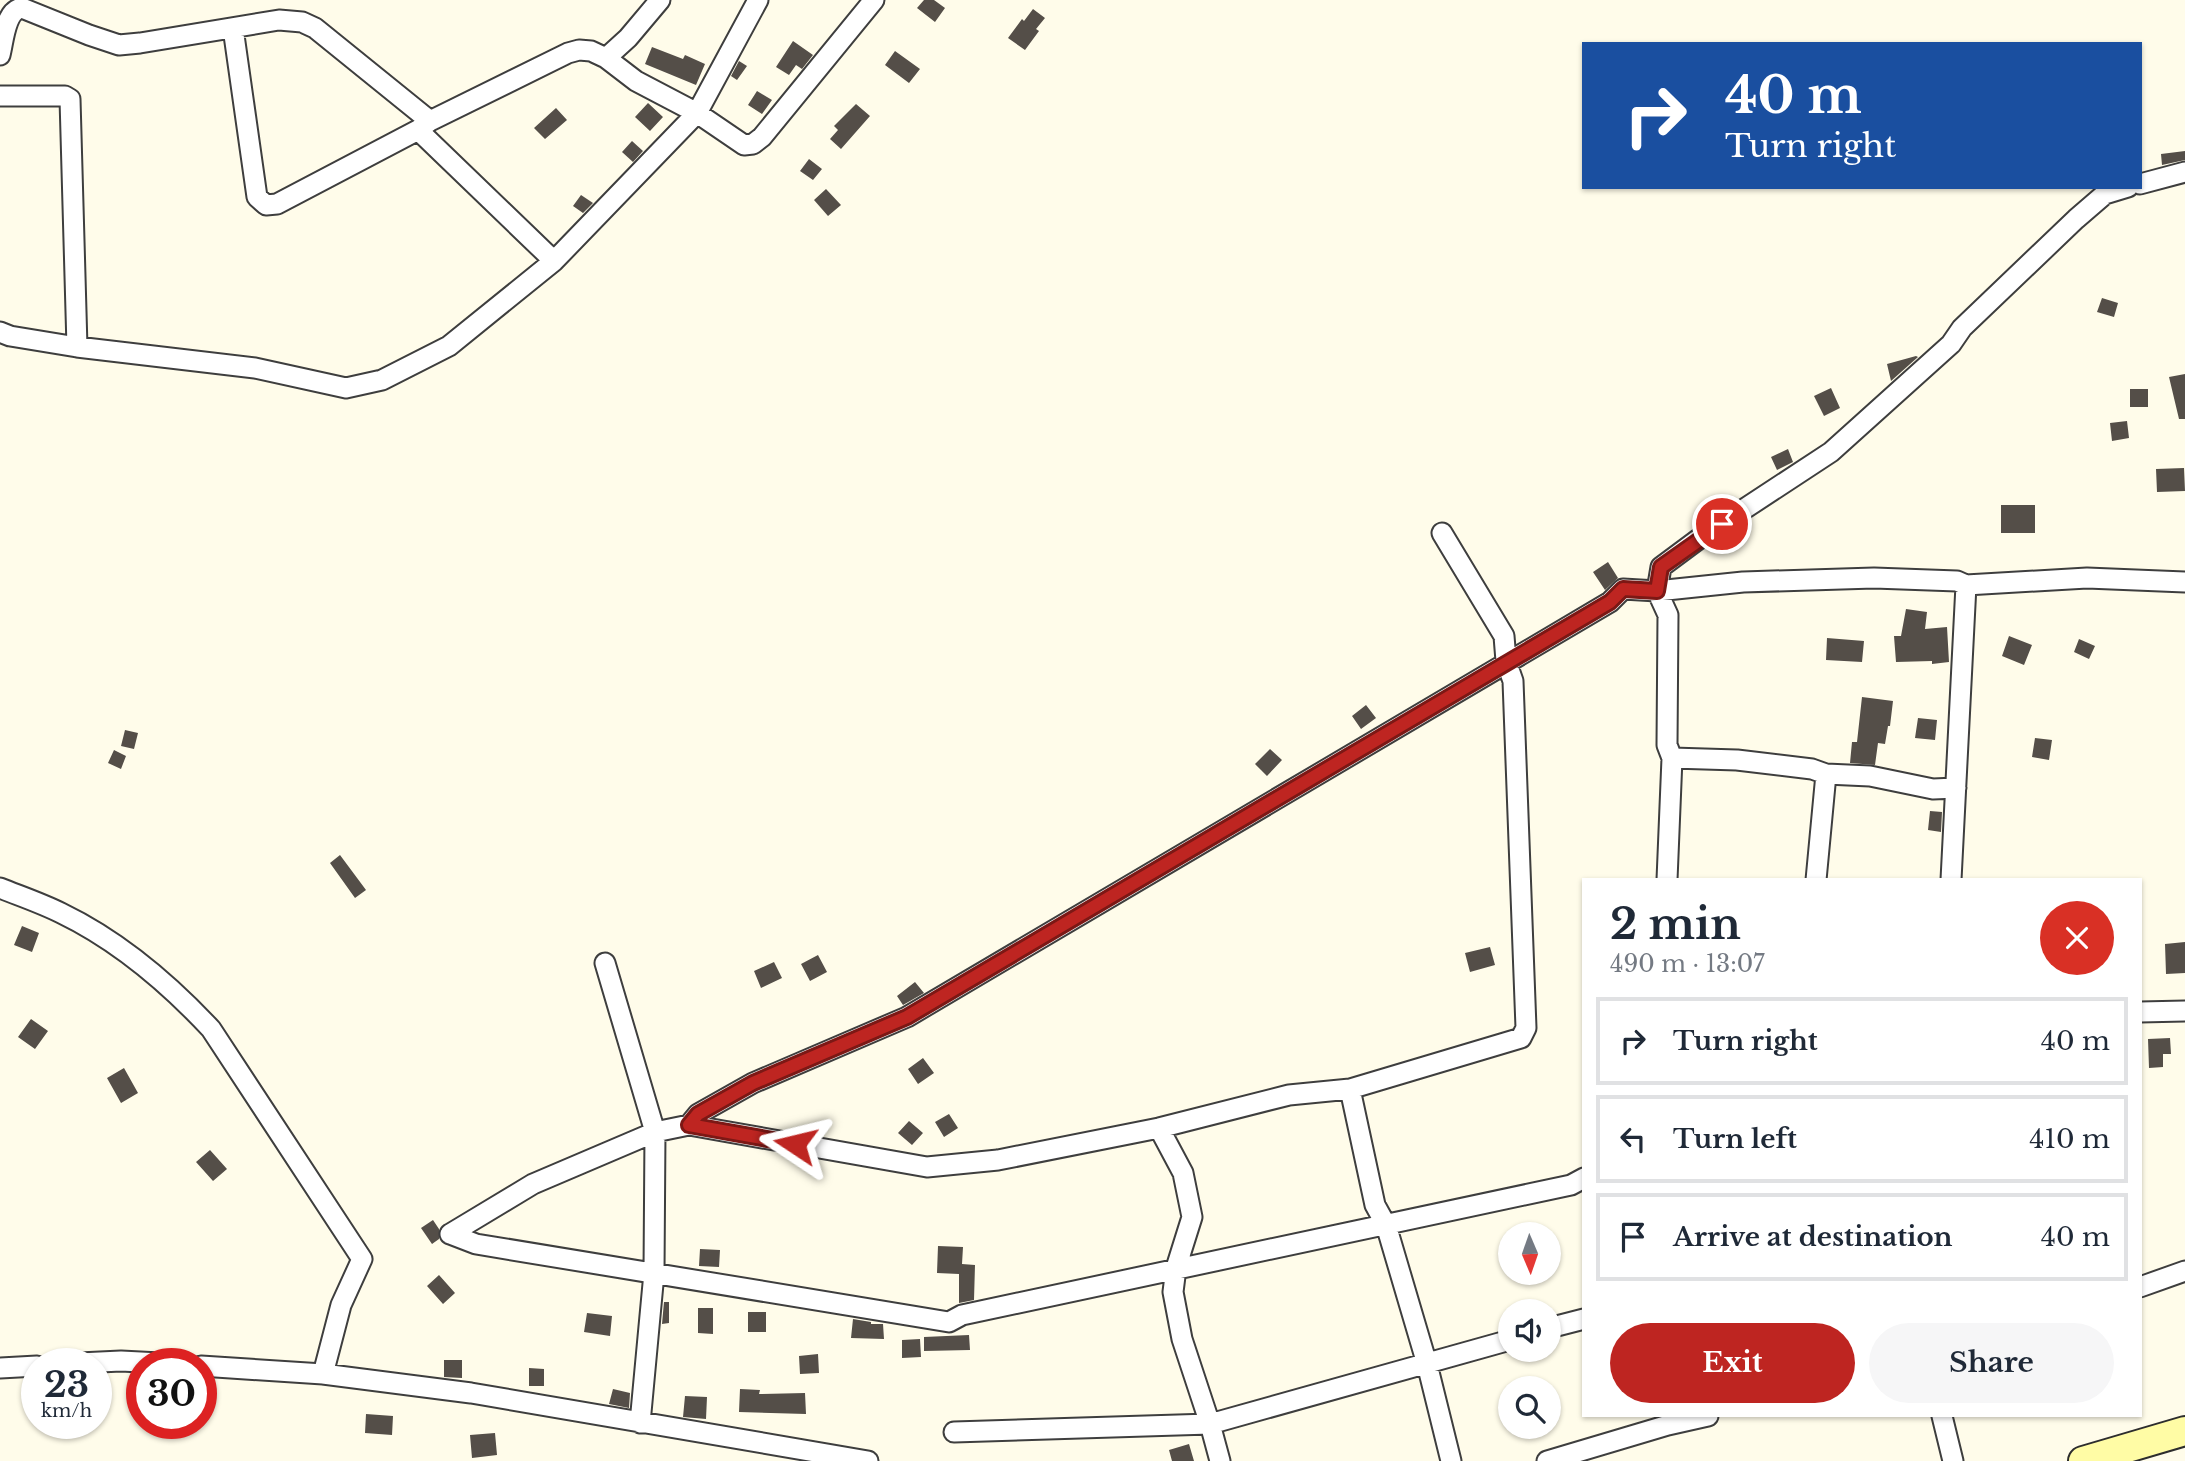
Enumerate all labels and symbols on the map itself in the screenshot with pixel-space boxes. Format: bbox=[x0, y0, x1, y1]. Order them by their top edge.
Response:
pin bbox=[1692, 494, 1752, 554]
position arrow bbox=[758, 1107, 832, 1181]
north arrow bbox=[1498, 1222, 1561, 1284]
speed limit sign: 30 bbox=[126, 1348, 217, 1439]

